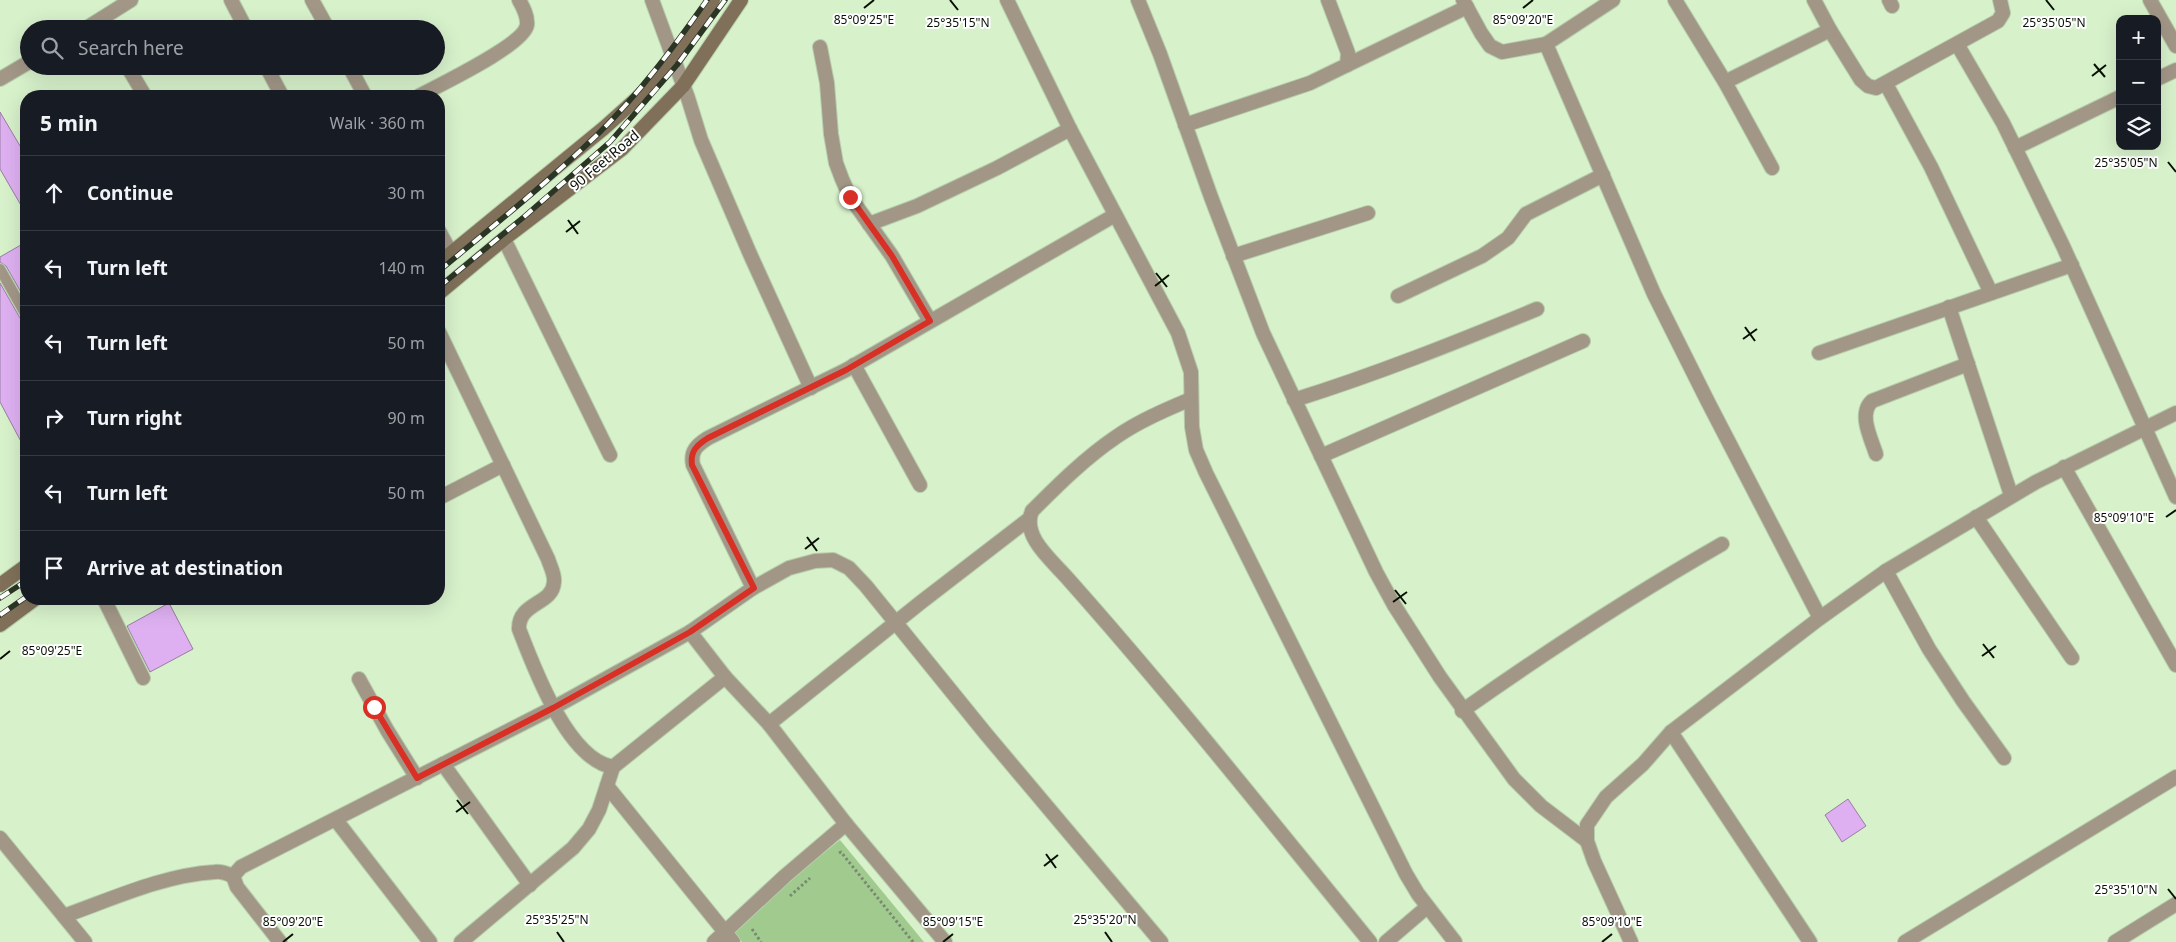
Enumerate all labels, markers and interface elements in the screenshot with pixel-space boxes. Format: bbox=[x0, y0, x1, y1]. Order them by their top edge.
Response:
text: 85°09'25"E bbox=[834, 11, 894, 28]
text: 85°09'20"E bbox=[1493, 11, 1553, 28]
text: 25°35'15"N bbox=[926, 14, 990, 31]
text: 25°35'05"N bbox=[2022, 14, 2086, 31]
map controls bbox=[2116, 15, 2161, 150]
button: + bbox=[2116, 15, 2161, 60]
search box bbox=[20, 20, 445, 75]
icon: search bbox=[38, 34, 66, 62]
text: Search here bbox=[78, 35, 184, 61]
button: − bbox=[2116, 60, 2161, 105]
button: layers bbox=[2116, 105, 2161, 150]
text: 5 min bbox=[40, 109, 98, 137]
text: Walk · 360 m bbox=[330, 112, 425, 134]
street label: 90 Feet Road bbox=[565, 125, 643, 195]
text: 25°35'05"N bbox=[2094, 154, 2158, 171]
icon: ahead bbox=[40, 179, 68, 207]
text: Continue bbox=[87, 180, 173, 206]
text: 30 m bbox=[388, 182, 425, 204]
route end bbox=[839, 186, 862, 209]
icon: left bbox=[40, 254, 68, 282]
text: Turn left bbox=[87, 255, 168, 281]
text: 140 m bbox=[378, 257, 425, 279]
icon: left bbox=[40, 329, 68, 357]
text: Turn left bbox=[87, 330, 168, 356]
text: 50 m bbox=[388, 332, 425, 354]
icon: right bbox=[40, 404, 68, 432]
text: Turn right bbox=[87, 405, 182, 431]
text: 90 m bbox=[388, 407, 425, 429]
icon: left bbox=[40, 479, 68, 507]
text: Turn left bbox=[87, 480, 168, 506]
text: 50 m bbox=[388, 482, 425, 504]
text: 85°09'10"E bbox=[2094, 509, 2154, 526]
icon: arrive bbox=[40, 554, 68, 582]
text: Arrive at destination bbox=[87, 555, 283, 581]
text: 85°09'25"E bbox=[22, 642, 82, 659]
route start bbox=[363, 696, 386, 719]
text: 25°35'10"N bbox=[2094, 881, 2158, 898]
text: 25°35'25"N bbox=[525, 911, 589, 928]
text: 25°35'20"N bbox=[1073, 911, 1137, 928]
text: 85°09'20"E bbox=[263, 913, 323, 930]
text: 85°09'15"E bbox=[923, 913, 983, 930]
text: 85°09'10"E bbox=[1582, 913, 1642, 930]

